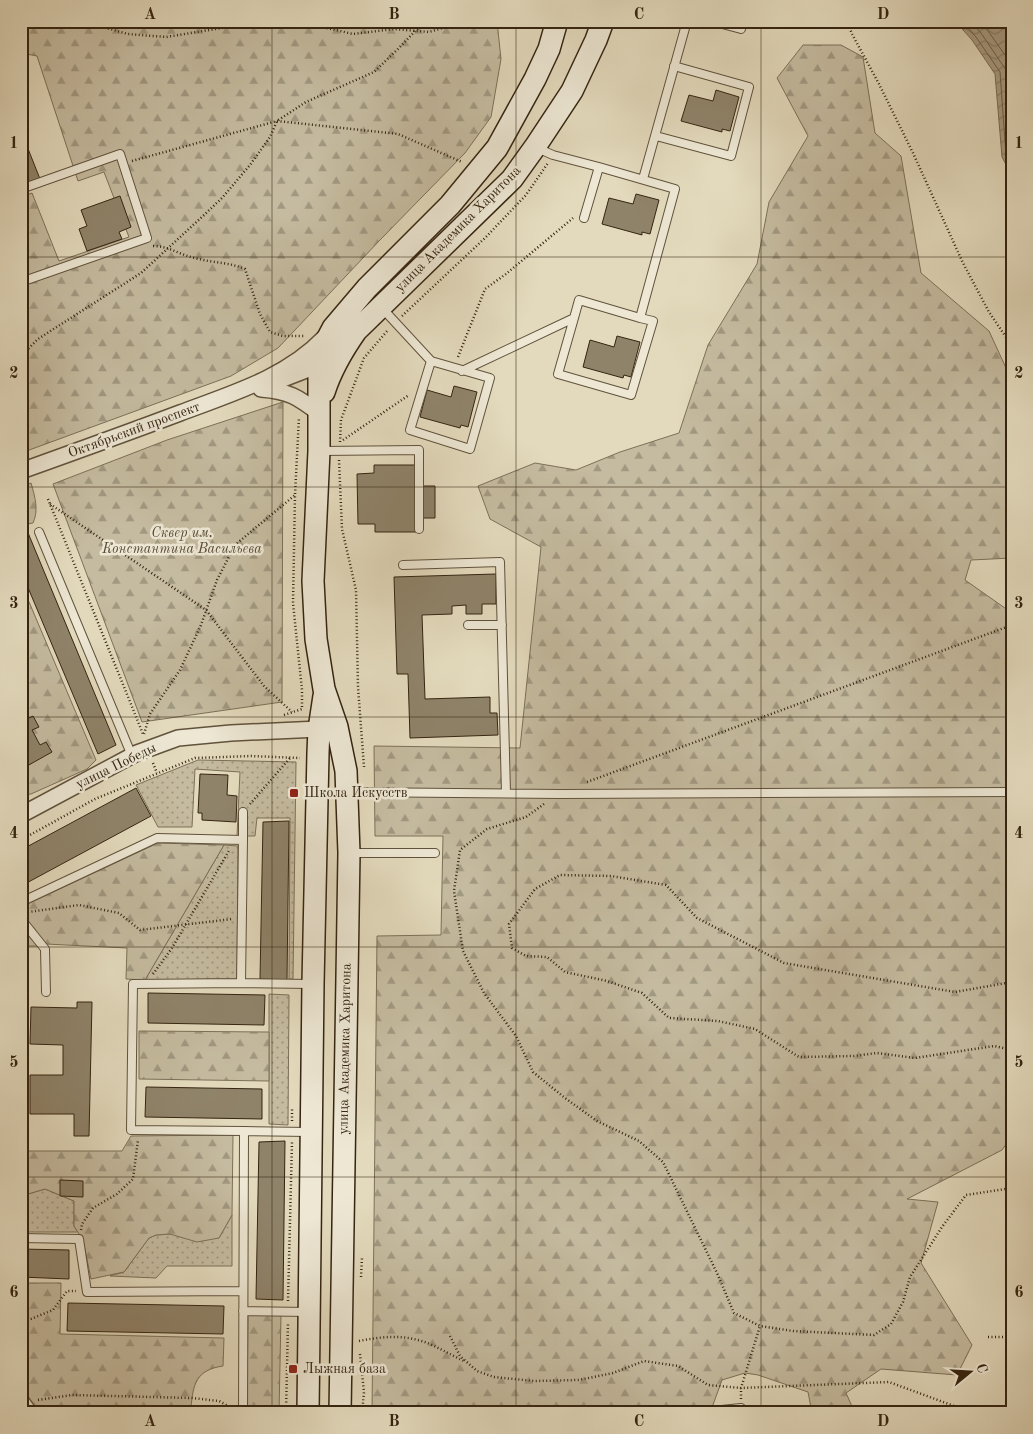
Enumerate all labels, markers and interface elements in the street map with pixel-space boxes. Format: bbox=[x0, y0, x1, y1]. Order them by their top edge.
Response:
text: A bbox=[144, 7, 156, 23]
text: B bbox=[388, 7, 400, 23]
text: C bbox=[634, 7, 644, 23]
text: D bbox=[877, 7, 889, 23]
text: 1 bbox=[9, 136, 19, 152]
text: 1 bbox=[1014, 136, 1024, 152]
street label: улица Академика Харитона bbox=[392, 163, 524, 295]
text: 2 bbox=[9, 366, 19, 382]
text: 2 bbox=[1014, 366, 1024, 382]
street label: Октябрьский проспект bbox=[66, 399, 202, 460]
park label: Сквер им. Константина Васильева bbox=[101, 526, 262, 556]
text: 3 bbox=[9, 596, 19, 612]
text: 3 bbox=[1014, 596, 1024, 612]
street label: улица Победы bbox=[74, 741, 158, 791]
place label: Школа Искусств bbox=[304, 786, 408, 800]
marker: Школа Искусств bbox=[288, 787, 300, 799]
text: 4 bbox=[9, 826, 19, 842]
text: 4 bbox=[1014, 826, 1024, 842]
street label: улица Академика Харитона bbox=[337, 963, 353, 1135]
text: 5 bbox=[9, 1055, 19, 1071]
text: 5 bbox=[1014, 1055, 1024, 1071]
text: 6 bbox=[9, 1285, 19, 1301]
text: 6 bbox=[1014, 1285, 1024, 1301]
north arrow bbox=[946, 1346, 996, 1396]
place label: Лыжная база bbox=[303, 1362, 386, 1376]
text: С bbox=[973, 1362, 989, 1375]
marker: Лыжная база bbox=[287, 1363, 299, 1375]
text: A bbox=[144, 1414, 156, 1430]
text: B bbox=[388, 1414, 400, 1430]
text: C bbox=[634, 1414, 644, 1430]
text: D bbox=[877, 1414, 889, 1430]

